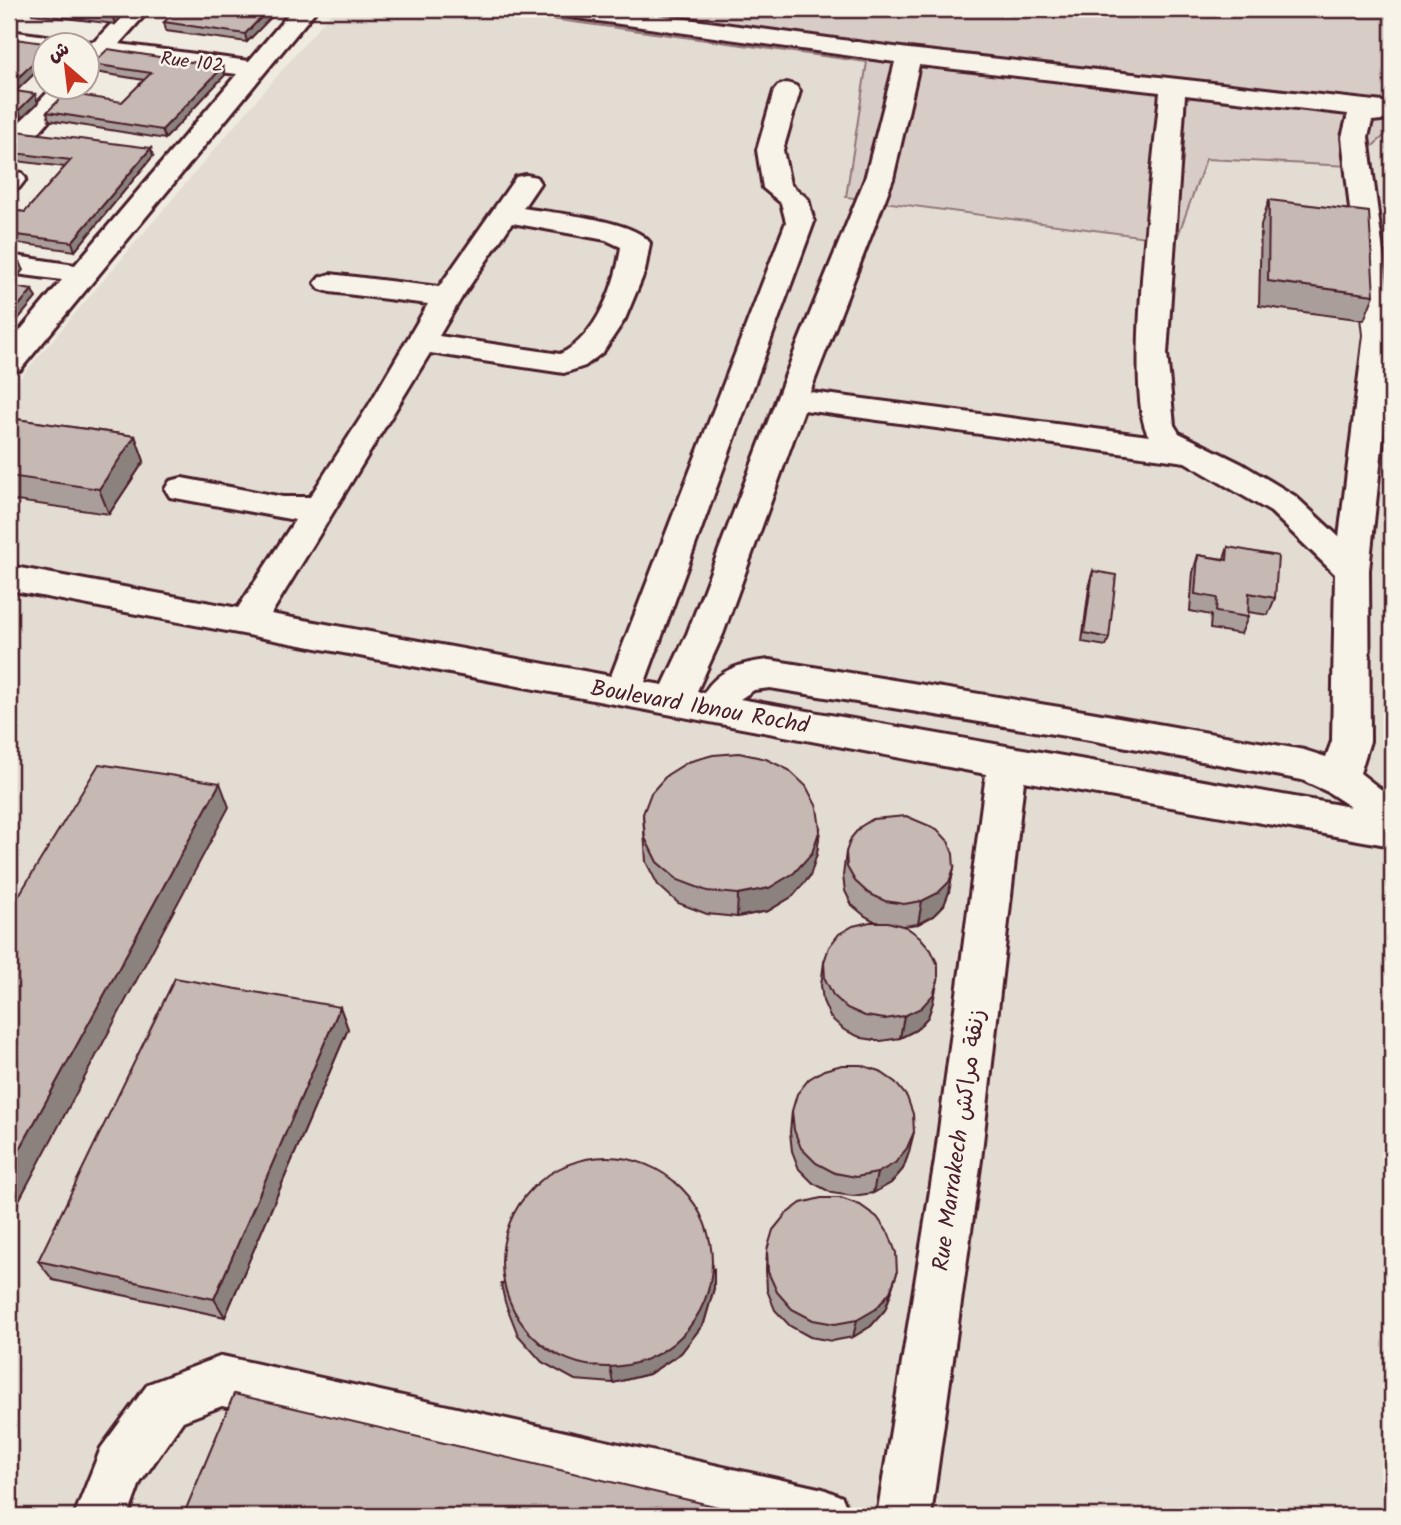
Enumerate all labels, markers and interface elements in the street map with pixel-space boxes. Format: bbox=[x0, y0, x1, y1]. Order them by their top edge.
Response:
north arrow bbox=[32, 32, 102, 102]
text: ش bbox=[43, 35, 75, 71]
street label: Rue 102 bbox=[159, 44, 225, 82]
street label: Boulevard Ibnou Rochd bbox=[588, 671, 812, 745]
street label: Rue Marrakech زنقة مراكش bbox=[924, 1007, 996, 1273]

